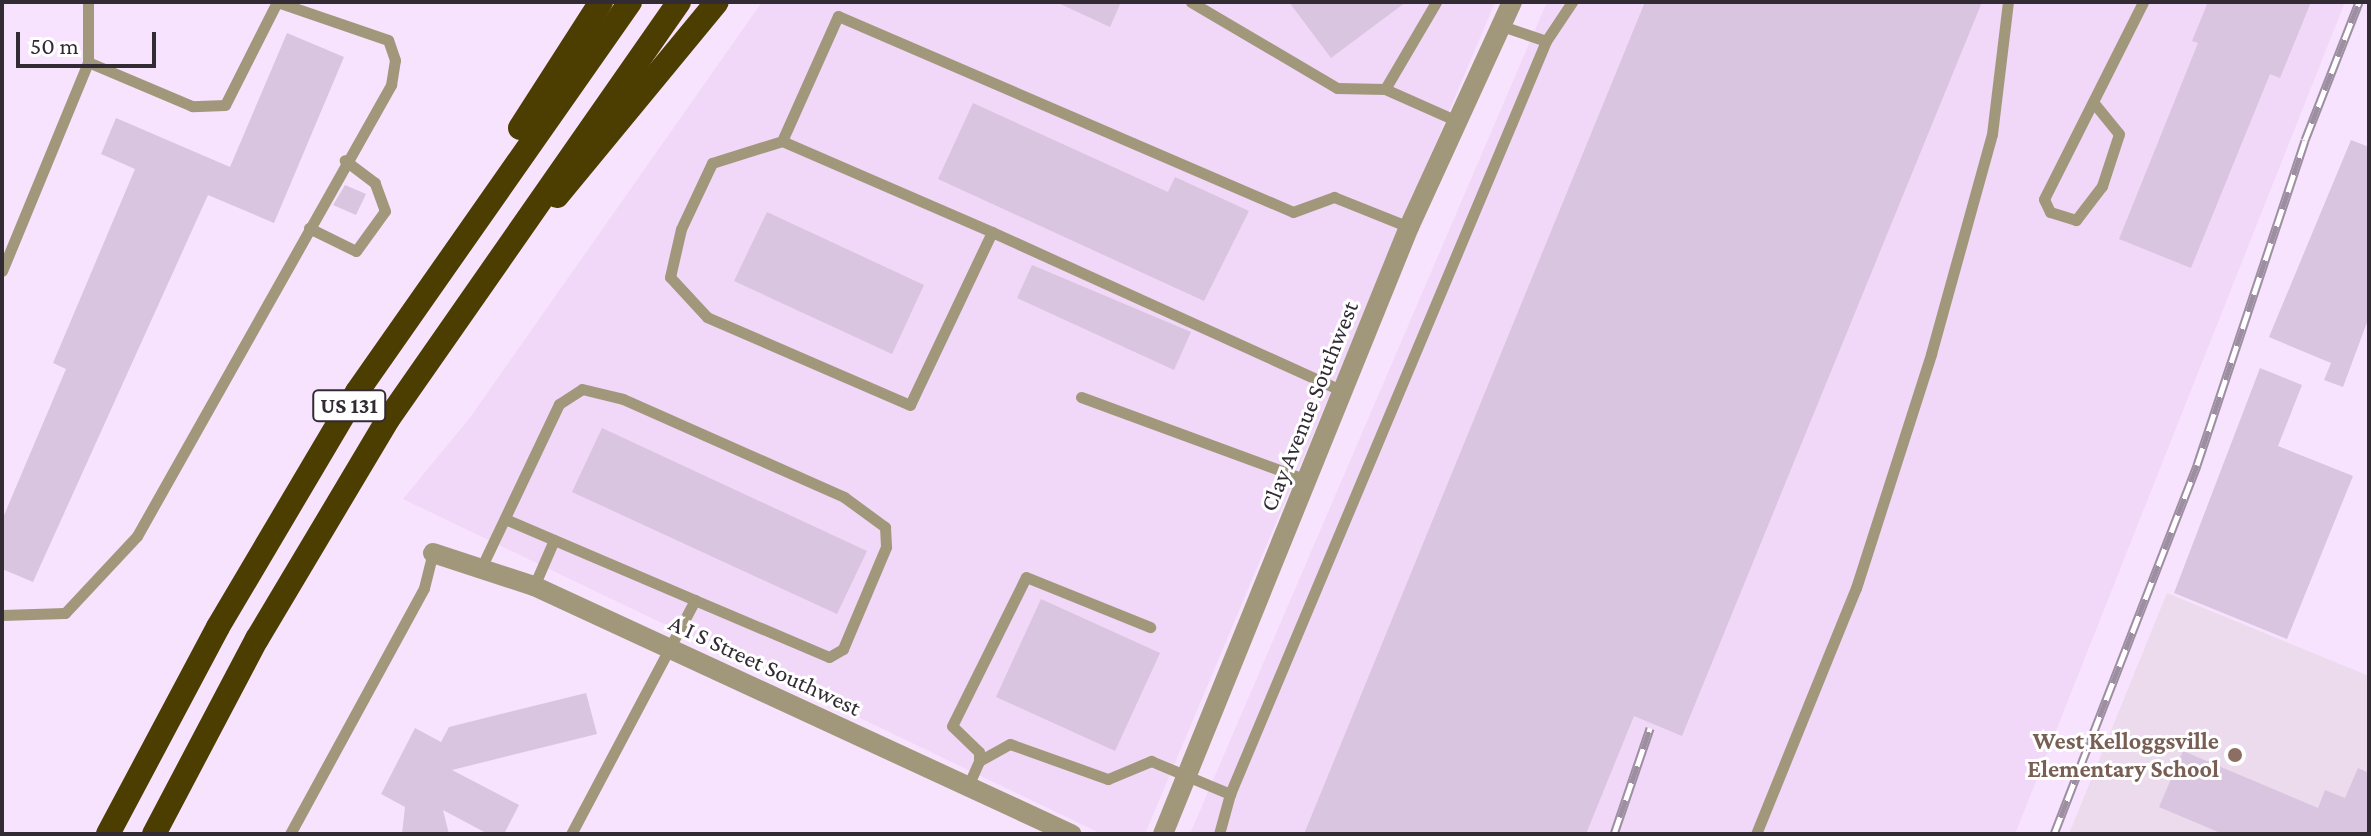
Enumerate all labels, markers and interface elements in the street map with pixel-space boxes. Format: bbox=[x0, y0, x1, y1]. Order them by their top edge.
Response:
scale bar bbox=[20, 16, 160, 66]
text: 50 m bbox=[30, 32, 79, 59]
street label: Clay Avenue Southwest bbox=[1254, 297, 1364, 515]
road number: US 131 bbox=[311, 388, 387, 424]
street label: A I S Street Southwest bbox=[664, 608, 866, 722]
place label: West Kelloggsville Elementary School bbox=[2027, 727, 2219, 783]
marker: West Kelloggsville Elementary School bbox=[2226, 746, 2244, 764]

